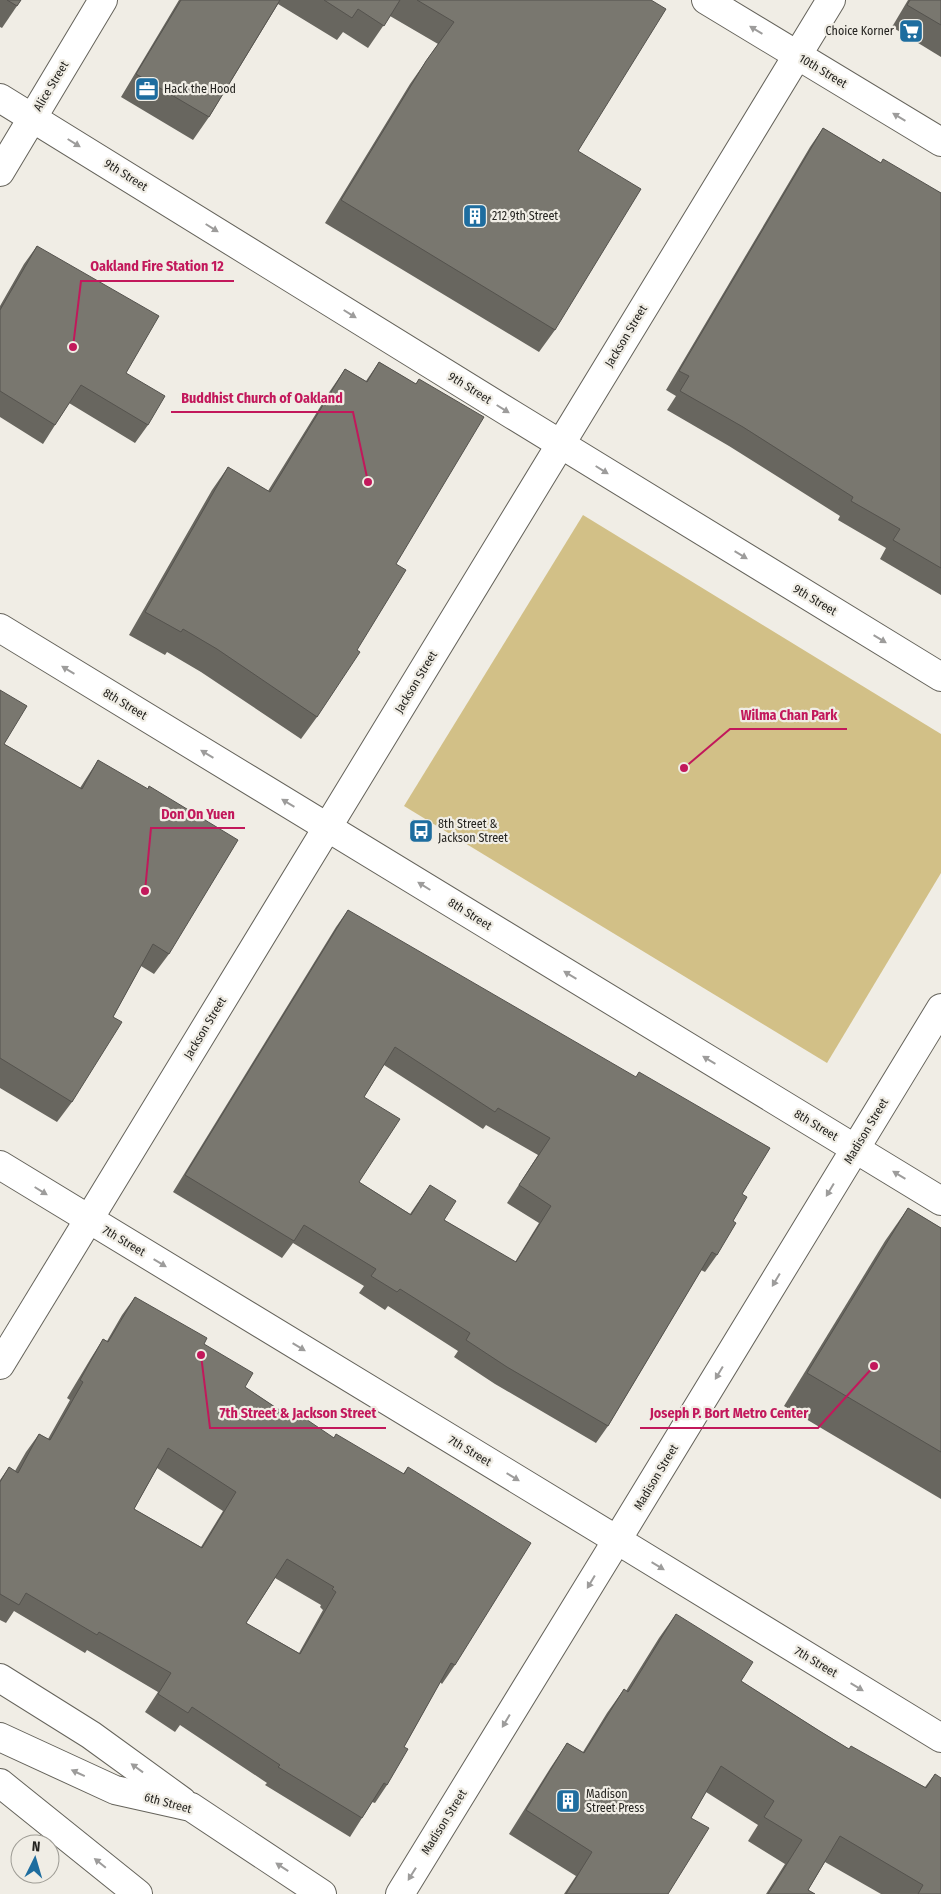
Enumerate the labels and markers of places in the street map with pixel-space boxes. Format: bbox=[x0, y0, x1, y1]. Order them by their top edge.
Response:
supermarket icon: Choice Korner bbox=[898, 18, 924, 44]
place label: Choice Korner bbox=[826, 24, 895, 38]
office icon: Hack the Hood bbox=[134, 76, 160, 102]
place label: Hack the Hood bbox=[164, 82, 236, 96]
building icon: 212 9th Street bbox=[462, 203, 488, 229]
place label: 212 9th Street bbox=[492, 209, 558, 223]
callout: Oakland Fire Station 12 bbox=[81, 252, 234, 281]
callout: Buddhist Church of Oakland bbox=[171, 383, 353, 412]
callout: Wilma Chan Park bbox=[730, 700, 847, 729]
callout: Don On Yuen bbox=[151, 799, 245, 828]
place label: 8th Street & Jackson Street bbox=[438, 817, 508, 845]
bus stop icon: 8th Street & Jackson Street bbox=[408, 818, 434, 844]
callout: 7th Street & Jackson Street bbox=[210, 1399, 386, 1428]
callout: Joseph P. Bort Metro Center bbox=[640, 1399, 818, 1428]
place label: Madison Street Press bbox=[586, 1787, 644, 1815]
building icon: Madison Street Press bbox=[555, 1788, 581, 1814]

